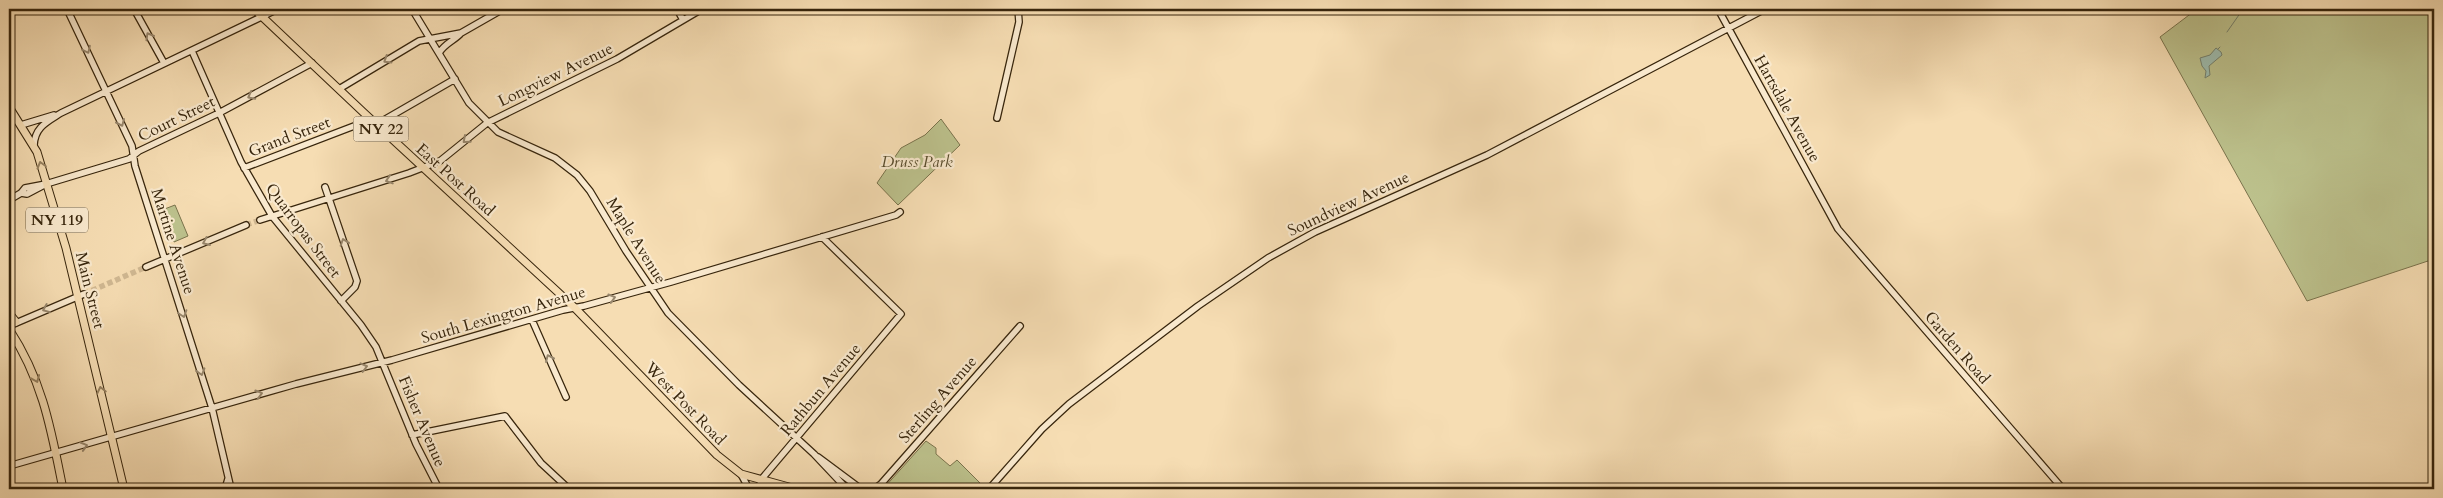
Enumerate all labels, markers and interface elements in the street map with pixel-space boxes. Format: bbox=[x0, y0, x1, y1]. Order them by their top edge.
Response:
one-way arrow bbox=[146, 32, 156, 41]
street label: Longview Avenue bbox=[494, 38, 617, 112]
one-way arrow bbox=[81, 45, 91, 54]
street label: Hartsdale Avenue bbox=[1749, 51, 1826, 166]
one-way arrow bbox=[383, 53, 392, 63]
one-way arrow bbox=[247, 90, 256, 100]
street label: Court Street bbox=[134, 91, 219, 147]
street label: Grand Street bbox=[245, 111, 333, 163]
road number: NY 22 bbox=[354, 116, 408, 142]
one-way arrow bbox=[115, 118, 126, 127]
one-way arrow bbox=[463, 134, 472, 143]
street label: East Post Road bbox=[411, 138, 500, 222]
park label: Druss Park bbox=[881, 151, 953, 173]
one-way arrow bbox=[37, 161, 47, 170]
street label: Soundview Avenue bbox=[1284, 166, 1413, 242]
one-way arrow bbox=[385, 174, 394, 184]
street label: Quarropas Street bbox=[260, 179, 346, 283]
street label: Martine Avenue bbox=[146, 186, 200, 297]
street label: Maple Avenue bbox=[601, 193, 671, 288]
road number: NY 119 bbox=[26, 208, 88, 232]
one-way arrow bbox=[202, 236, 211, 247]
one-way arrow bbox=[340, 239, 350, 247]
street label: Main Street bbox=[70, 250, 110, 331]
street label: South Lexington Avenue bbox=[419, 281, 588, 349]
one-way arrow bbox=[607, 293, 616, 303]
one-way arrow bbox=[42, 303, 51, 314]
street label: Garden Road bbox=[1920, 307, 1995, 389]
one-way arrow bbox=[177, 310, 187, 318]
street label: Rathbun Avenue bbox=[776, 339, 866, 441]
street label: Sterling Avenue bbox=[894, 351, 982, 448]
one-way arrow bbox=[544, 354, 555, 363]
street label: West Post Road bbox=[639, 357, 731, 450]
one-way arrow bbox=[359, 362, 368, 373]
one-way arrow bbox=[195, 367, 205, 376]
street label: Fisher Avenue bbox=[393, 372, 451, 470]
one-way arrow bbox=[29, 374, 40, 383]
one-way arrow bbox=[96, 386, 107, 395]
one-way arrow bbox=[254, 390, 262, 400]
one-way arrow bbox=[79, 441, 88, 452]

